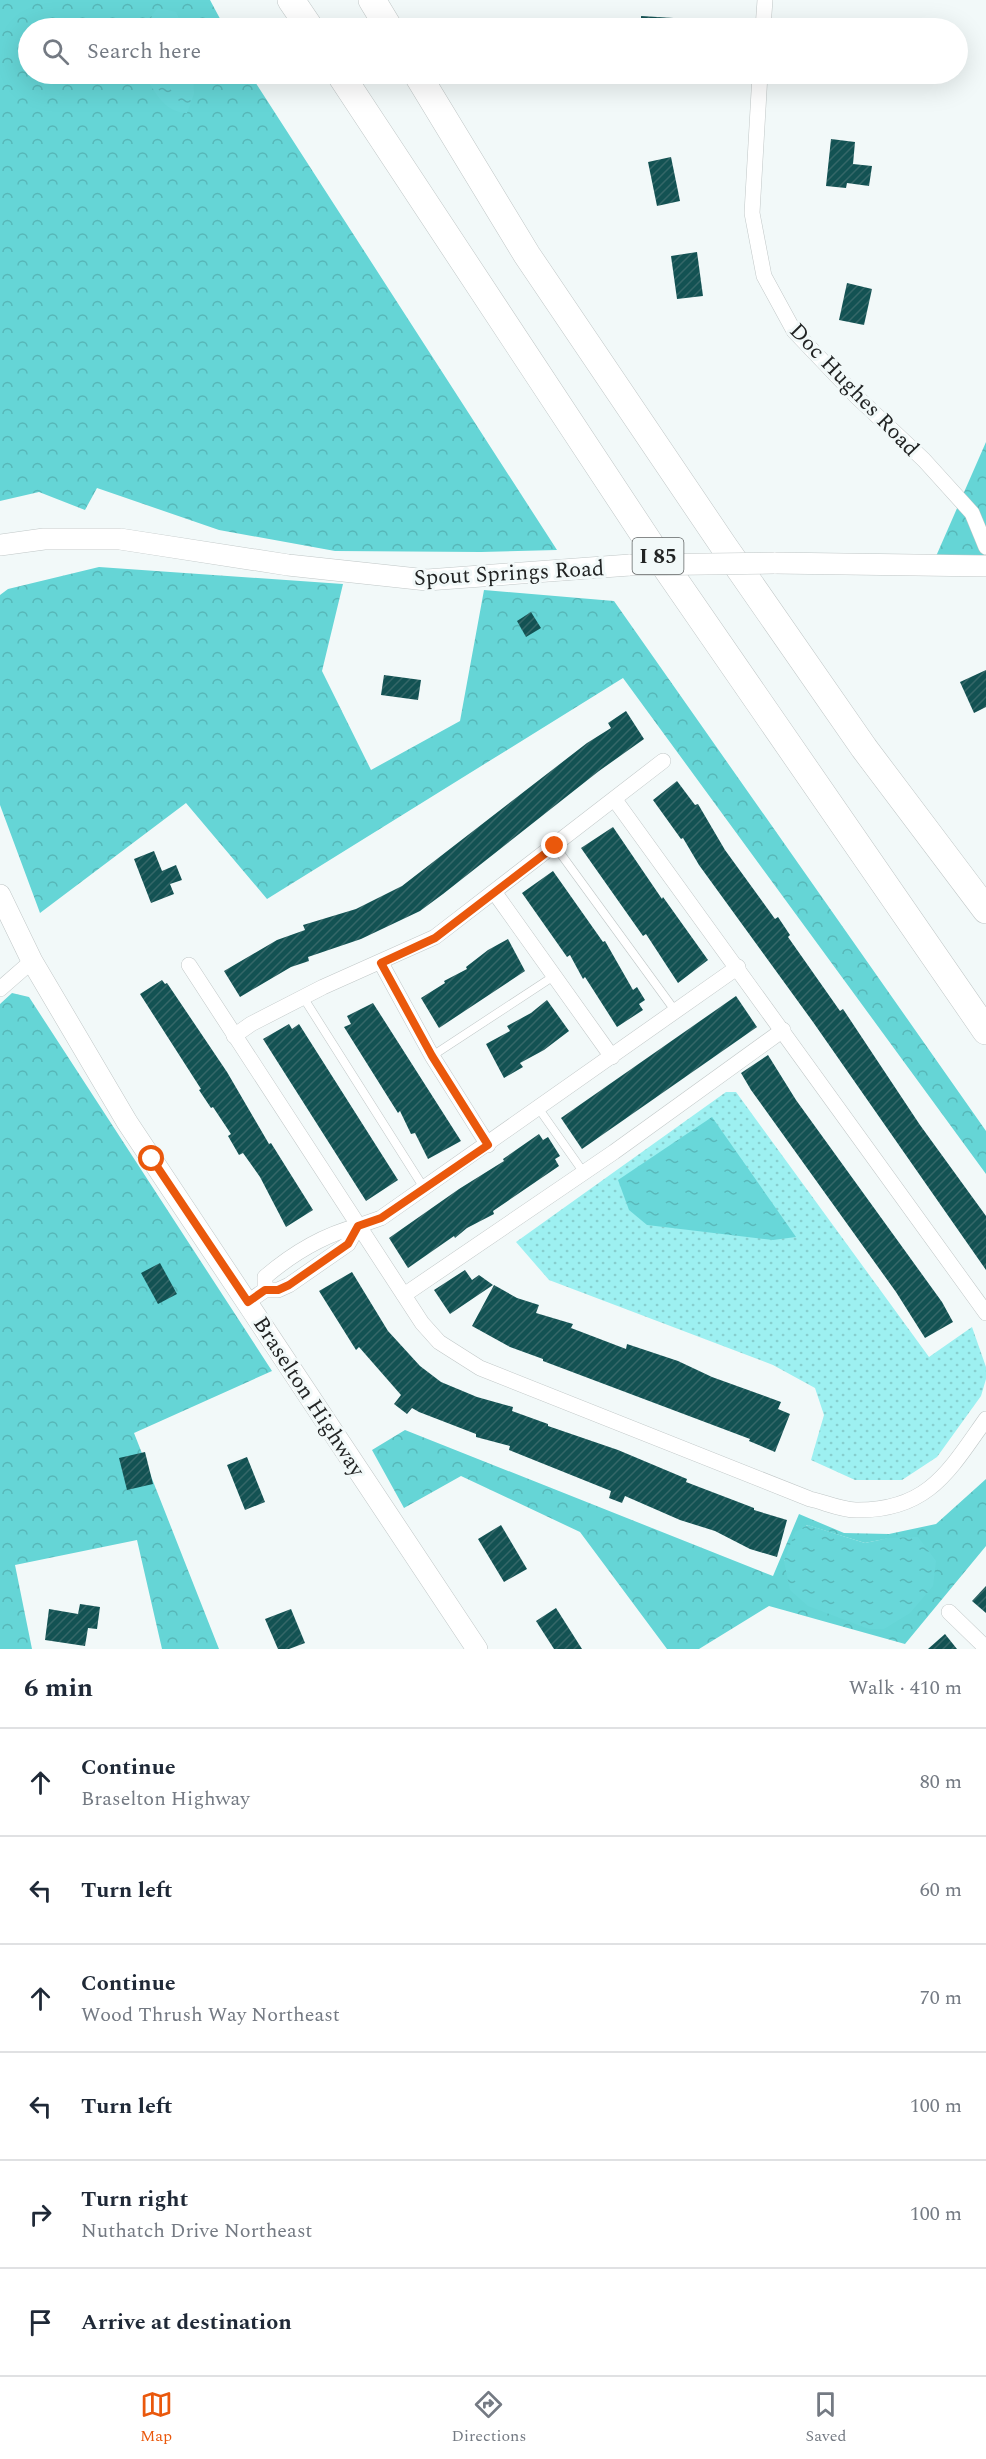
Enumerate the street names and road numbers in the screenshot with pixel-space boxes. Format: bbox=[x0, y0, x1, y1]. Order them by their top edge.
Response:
street label: Doc Hughes Road bbox=[781, 316, 927, 464]
road number: I 85 bbox=[632, 538, 684, 574]
street label: Spout Springs Road bbox=[413, 552, 605, 595]
street label: Braselton Highway bbox=[244, 1310, 374, 1485]

